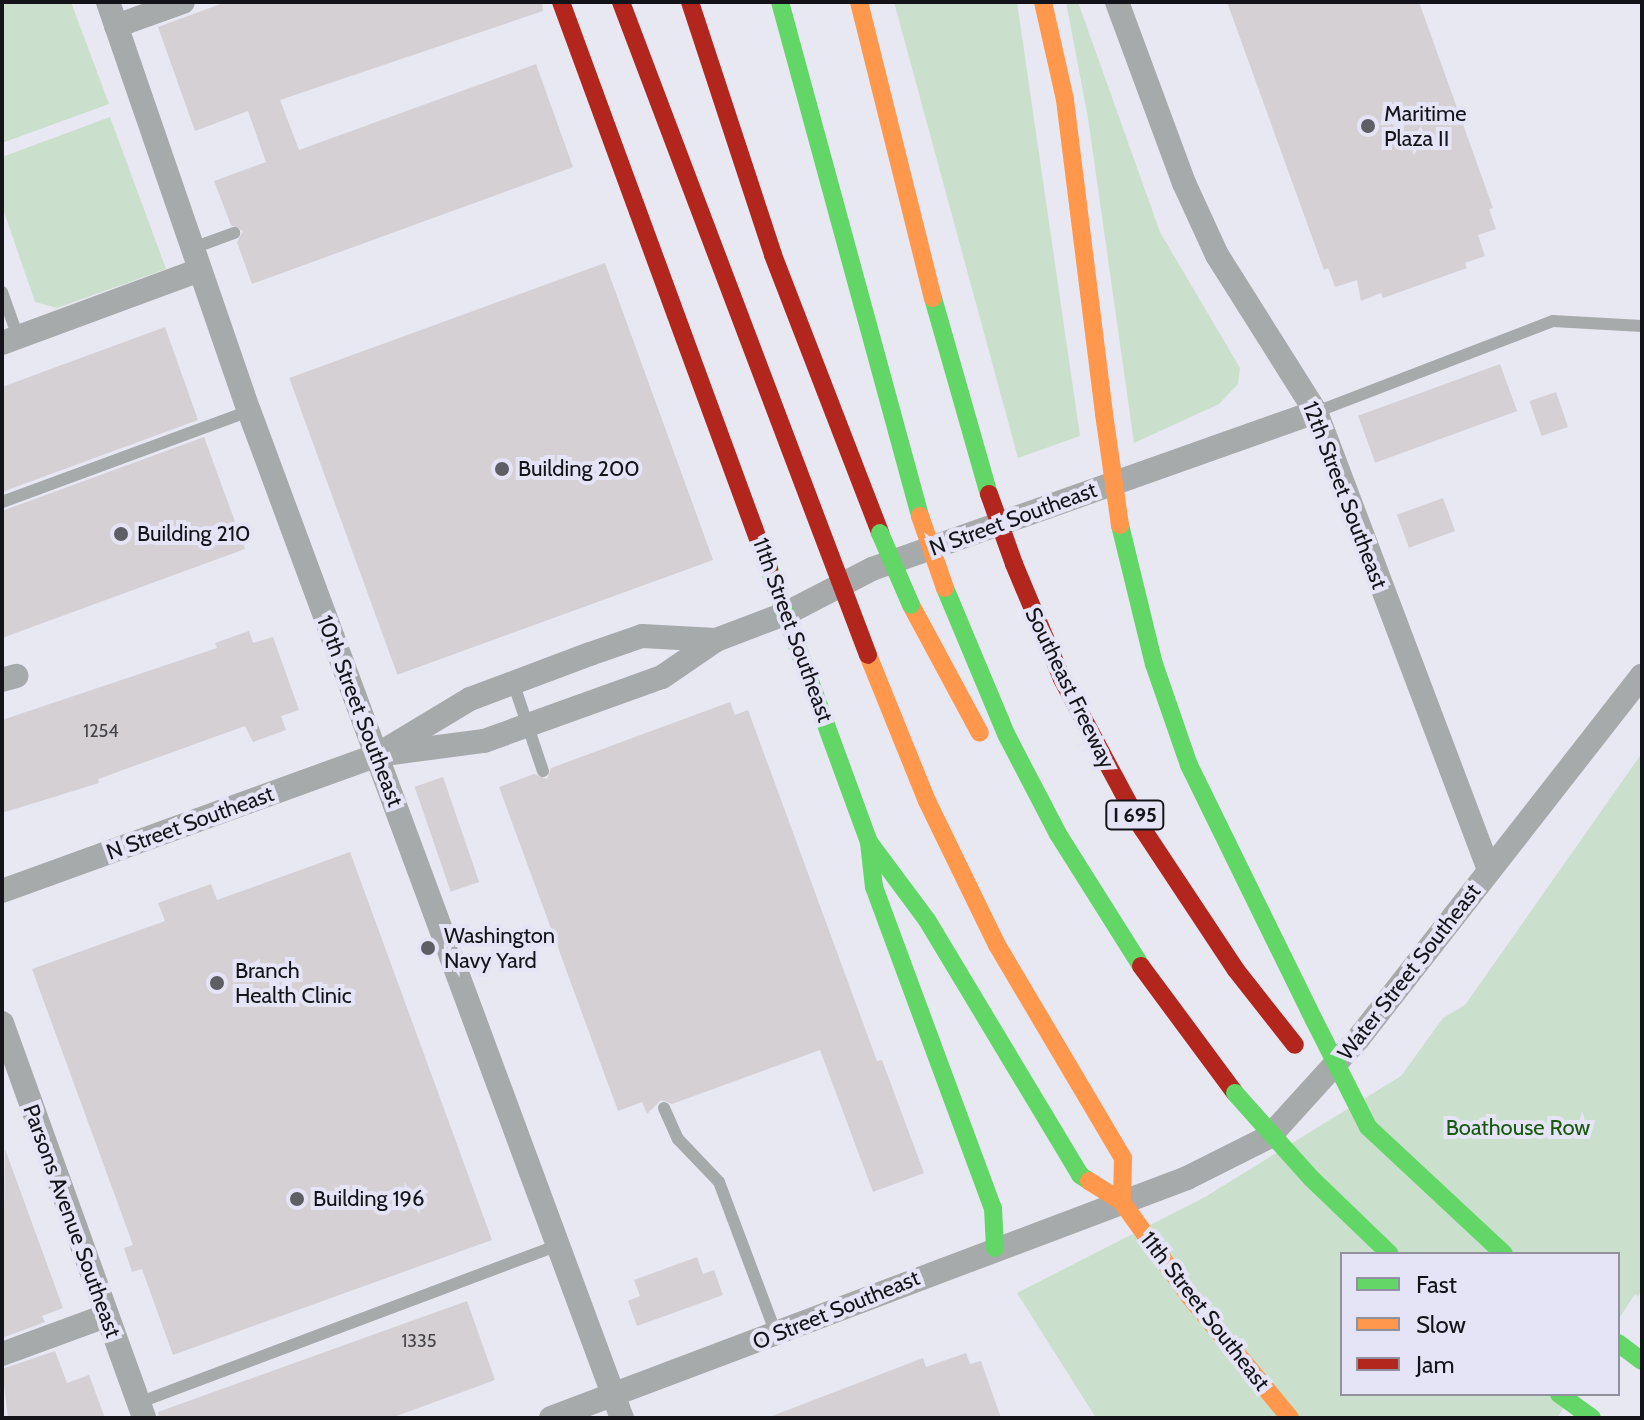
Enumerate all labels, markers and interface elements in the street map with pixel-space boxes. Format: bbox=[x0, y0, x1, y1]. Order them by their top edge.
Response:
place label: Maritime Plaza II bbox=[1384, 100, 1467, 152]
marker: Maritime Plaza II bbox=[1359, 117, 1377, 135]
street label: 12th Street Southeast bbox=[1297, 398, 1393, 592]
place label: Building 200 bbox=[518, 456, 640, 482]
marker: Building 200 bbox=[493, 460, 511, 478]
street label: N Street Southeast bbox=[926, 476, 1100, 562]
place label: Building 210 bbox=[137, 521, 250, 547]
marker: Building 210 bbox=[112, 525, 130, 543]
street label: 11th Street Southeast bbox=[747, 534, 839, 726]
street label: Southeast Freeway bbox=[1020, 603, 1120, 773]
street label: 10th Street Southeast bbox=[311, 612, 409, 810]
house number: 1254 bbox=[83, 720, 119, 742]
street label: N Street Southeast bbox=[103, 780, 277, 866]
road number: I 695 bbox=[1105, 799, 1165, 831]
street label: Water Street Southeast bbox=[1332, 879, 1486, 1065]
place label: Washington Navy Yard bbox=[444, 922, 555, 974]
marker: Washington Navy Yard bbox=[419, 939, 437, 957]
place label: Branch Health Clinic bbox=[235, 957, 352, 1008]
marker: Branch Health Clinic bbox=[206, 972, 228, 994]
street label: Parsons Avenue Southeast bbox=[17, 1101, 127, 1341]
park label: Boathouse Row bbox=[1446, 1115, 1590, 1141]
place label: Building 196 bbox=[313, 1186, 425, 1212]
marker: Building 196 bbox=[288, 1190, 306, 1208]
street label: 11th Street Southeast bbox=[1135, 1226, 1275, 1396]
legend bbox=[1340, 1252, 1620, 1396]
street label: O Street Southeast bbox=[749, 1265, 923, 1355]
text: Fast bbox=[1416, 1270, 1457, 1299]
text: Slow bbox=[1416, 1310, 1466, 1339]
house number: 1335 bbox=[401, 1330, 437, 1352]
text: Jam bbox=[1416, 1350, 1454, 1379]

